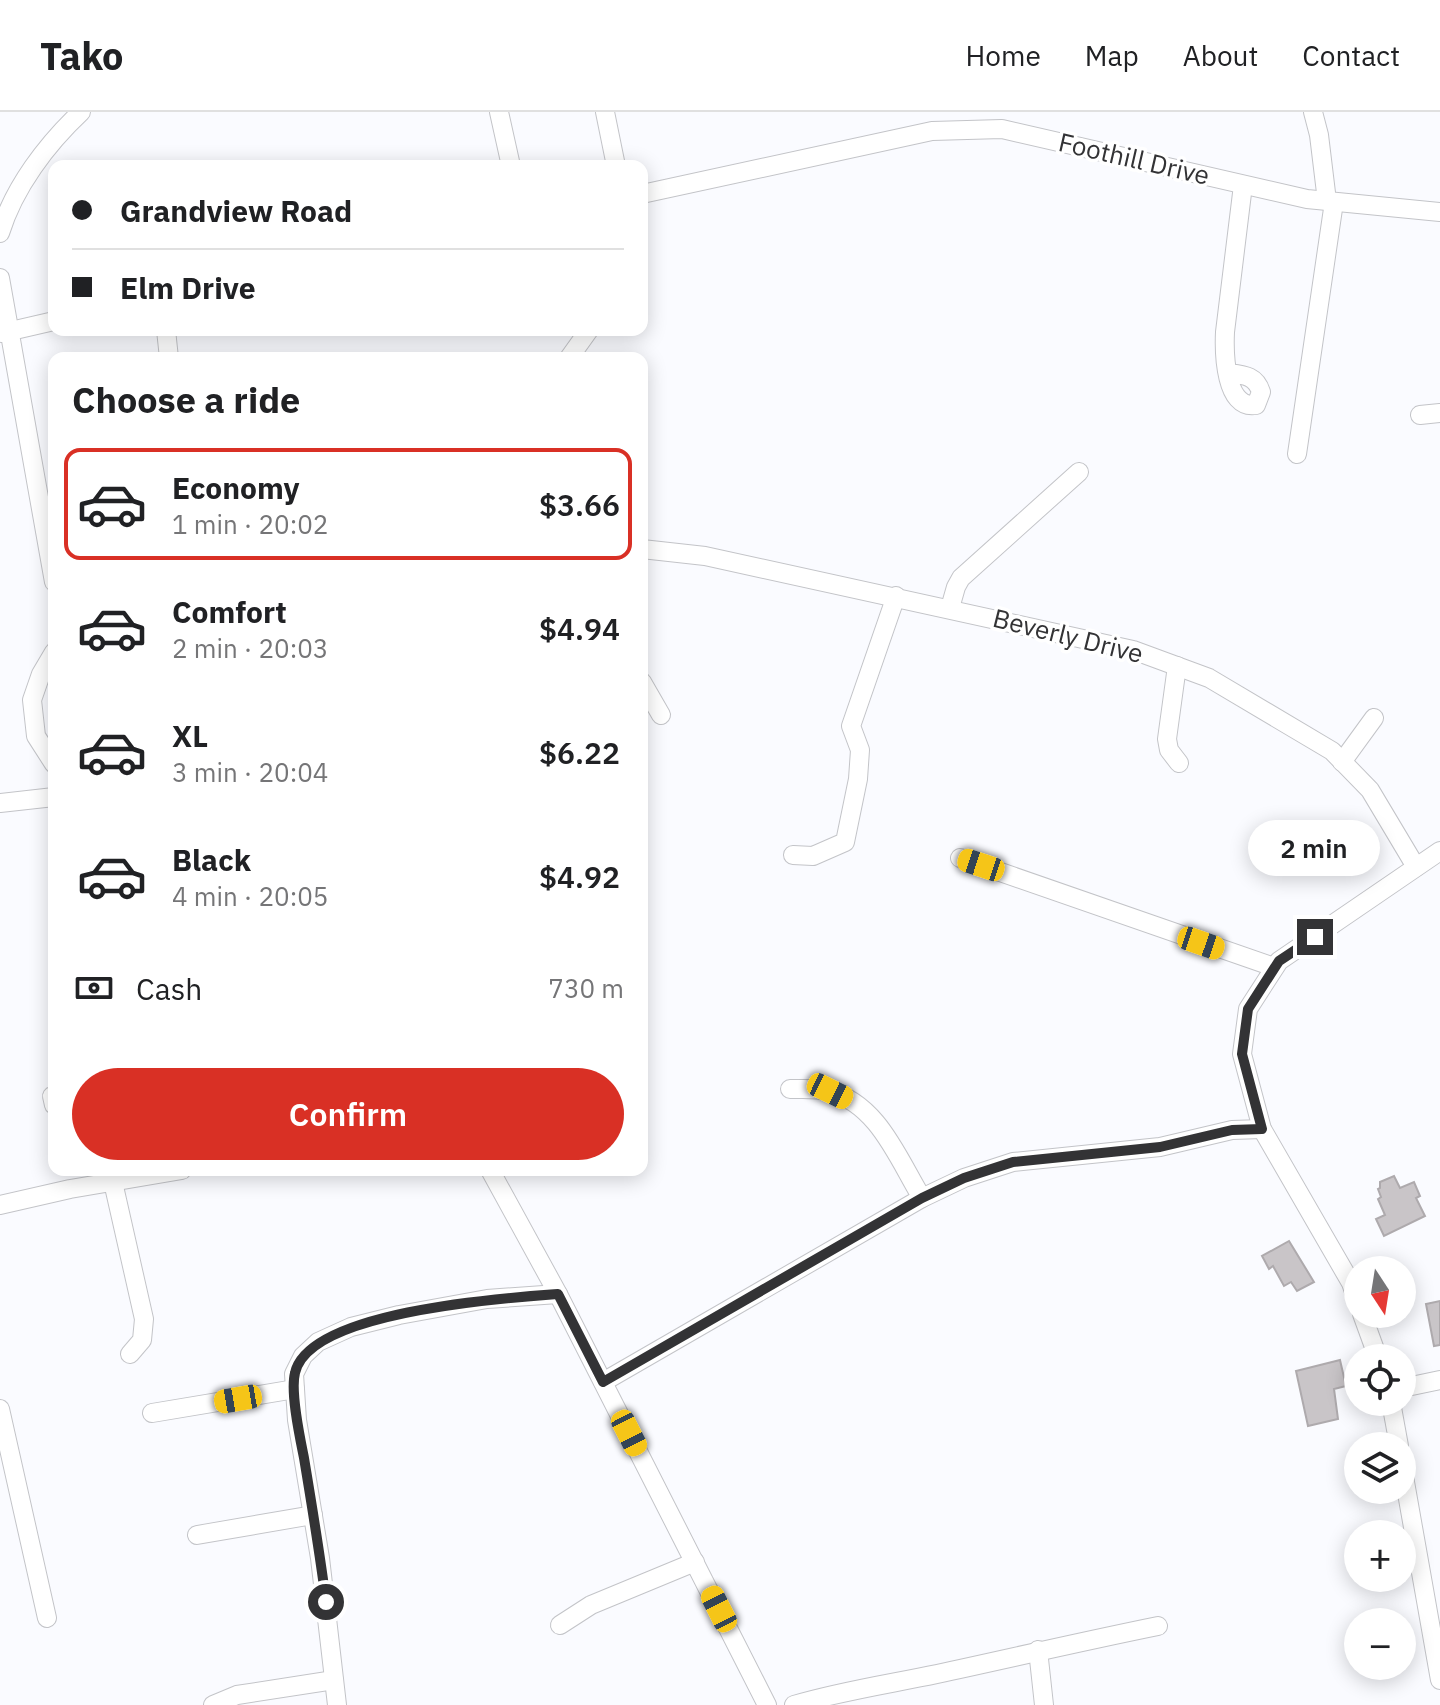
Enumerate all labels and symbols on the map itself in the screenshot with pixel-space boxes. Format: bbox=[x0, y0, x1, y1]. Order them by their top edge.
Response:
street label: Foothill Drive bbox=[1055, 124, 1213, 192]
street label: Beverly Drive bbox=[990, 600, 1147, 670]
callout: 2 min bbox=[1249, 821, 1381, 877]
car bbox=[954, 846, 1008, 884]
route end bbox=[1297, 919, 1333, 955]
car bbox=[1174, 924, 1228, 962]
car bbox=[803, 1070, 857, 1112]
north arrow bbox=[1344, 1256, 1416, 1328]
car bbox=[212, 1383, 264, 1415]
car bbox=[607, 1406, 651, 1460]
car bbox=[697, 1582, 741, 1636]
route start bbox=[308, 1584, 344, 1620]

